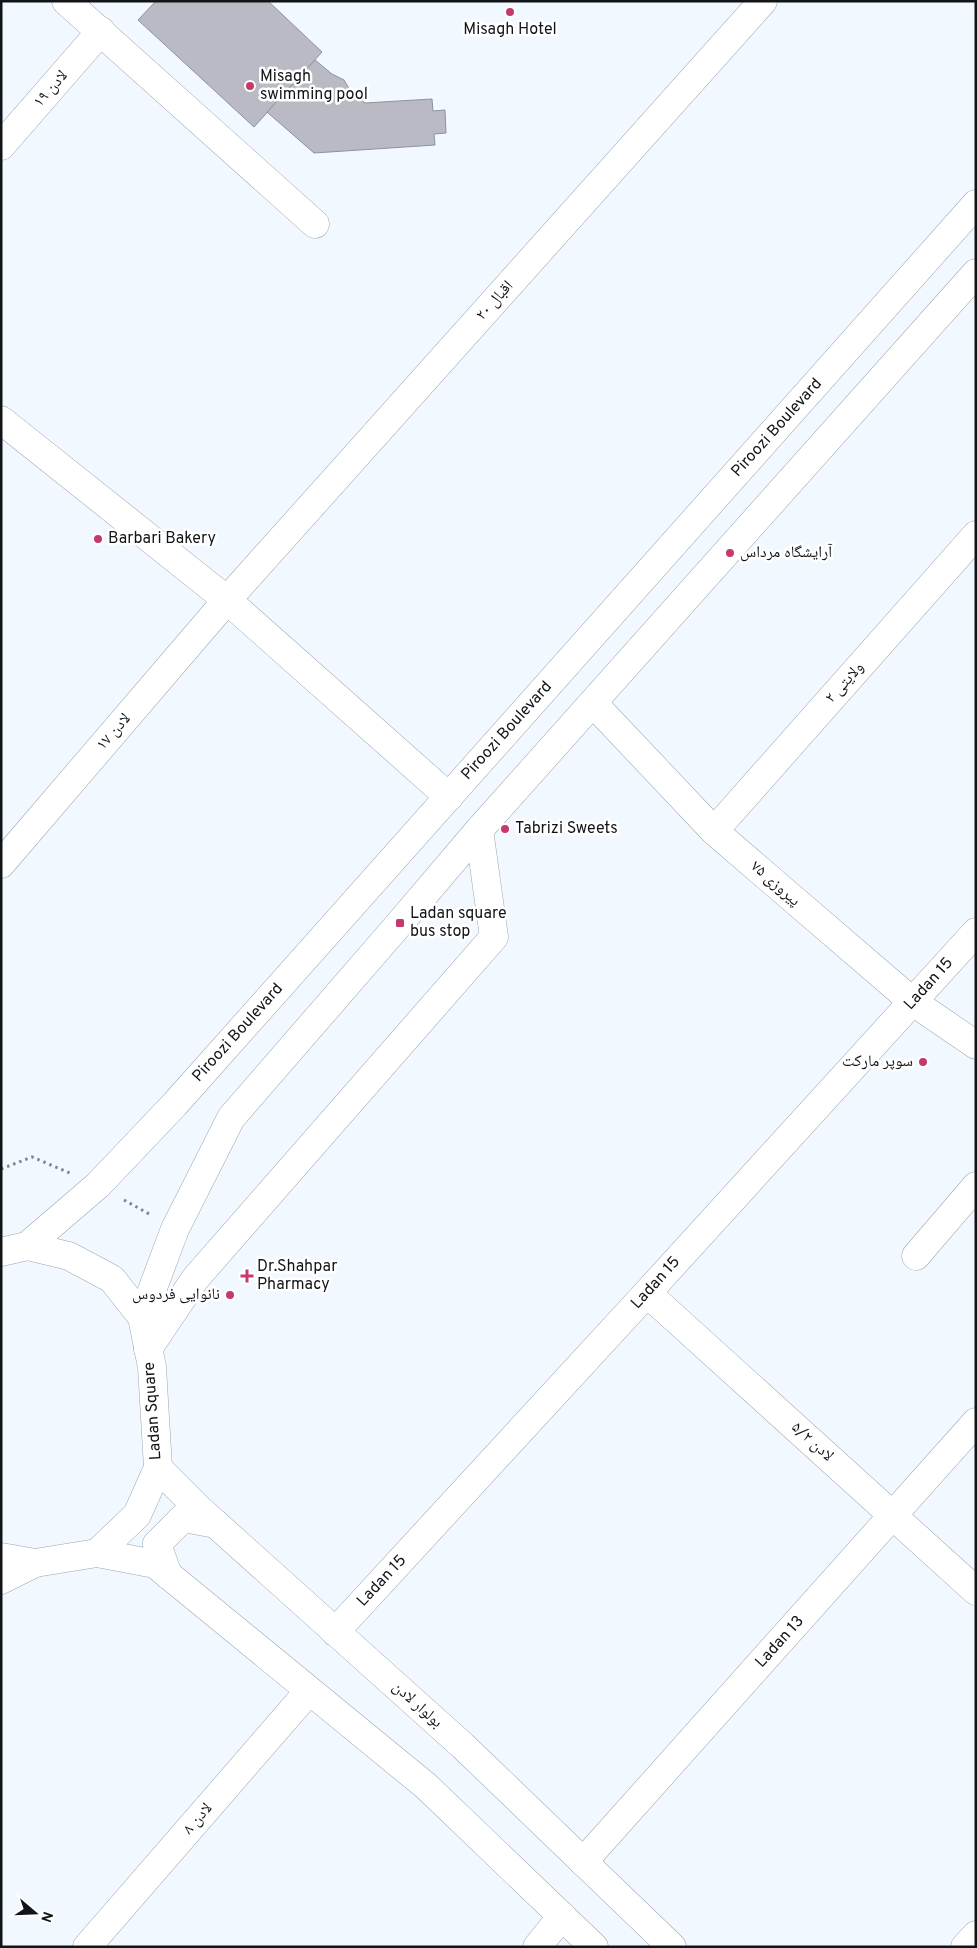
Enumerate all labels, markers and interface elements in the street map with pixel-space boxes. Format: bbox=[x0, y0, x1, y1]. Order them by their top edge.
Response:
marker: Misagh Hotel bbox=[504, 6, 516, 18]
place label: Misagh Hotel bbox=[463, 20, 557, 40]
street label: لادن ۱۹ bbox=[30, 66, 72, 112]
place label: Misagh swimming pool bbox=[260, 67, 368, 105]
marker: Misagh swimming pool bbox=[244, 80, 256, 92]
street label: اقبال ۲۰ bbox=[472, 277, 518, 325]
street label: Piroozi Boulevard bbox=[727, 374, 827, 482]
place label: Barbari Bakery bbox=[108, 529, 216, 549]
marker: Barbari Bakery bbox=[92, 533, 104, 545]
place label: آرایشگاه مرداس bbox=[740, 543, 833, 563]
marker: آرایشگاه مرداس bbox=[724, 547, 736, 559]
street label: ولایتی ۲ bbox=[821, 658, 869, 708]
street label: Piroozi Boulevard bbox=[457, 677, 557, 785]
street label: لادن ۱۷ bbox=[93, 709, 135, 755]
place label: Tabrizi Sweets bbox=[515, 819, 618, 839]
marker: Tabrizi Sweets bbox=[499, 823, 511, 835]
street label: پیروزی ۷۵ bbox=[746, 857, 804, 911]
place label: Ladan square bus stop bbox=[410, 904, 507, 942]
marker: Ladan square bus stop bbox=[394, 917, 406, 929]
street label: Ladan 15 bbox=[900, 954, 958, 1014]
street label: Piroozi Boulevard bbox=[188, 979, 288, 1087]
place label: سوپر مارکت bbox=[842, 1052, 913, 1072]
marker: سوپر مارکت bbox=[917, 1056, 929, 1068]
street label: Ladan 15 bbox=[627, 1253, 685, 1313]
place label: Dr.Shahpar Pharmacy bbox=[257, 1257, 337, 1295]
marker: Dr.Shahpar Pharmacy bbox=[241, 1270, 253, 1282]
place label: نانوایی فردوس bbox=[132, 1285, 220, 1305]
marker: نانوایی فردوس bbox=[224, 1289, 236, 1301]
street label: Ladan Square bbox=[140, 1361, 166, 1461]
street label: لادن ۵/۲ bbox=[787, 1418, 837, 1466]
street label: Ladan 15 bbox=[353, 1551, 411, 1611]
street label: Ladan 13 bbox=[751, 1612, 809, 1672]
street label: بولوار لادن bbox=[388, 1677, 446, 1733]
street label: لادن ۸ bbox=[179, 1799, 217, 1839]
north arrow bbox=[10, 1888, 60, 1938]
text: N bbox=[36, 1909, 56, 1924]

